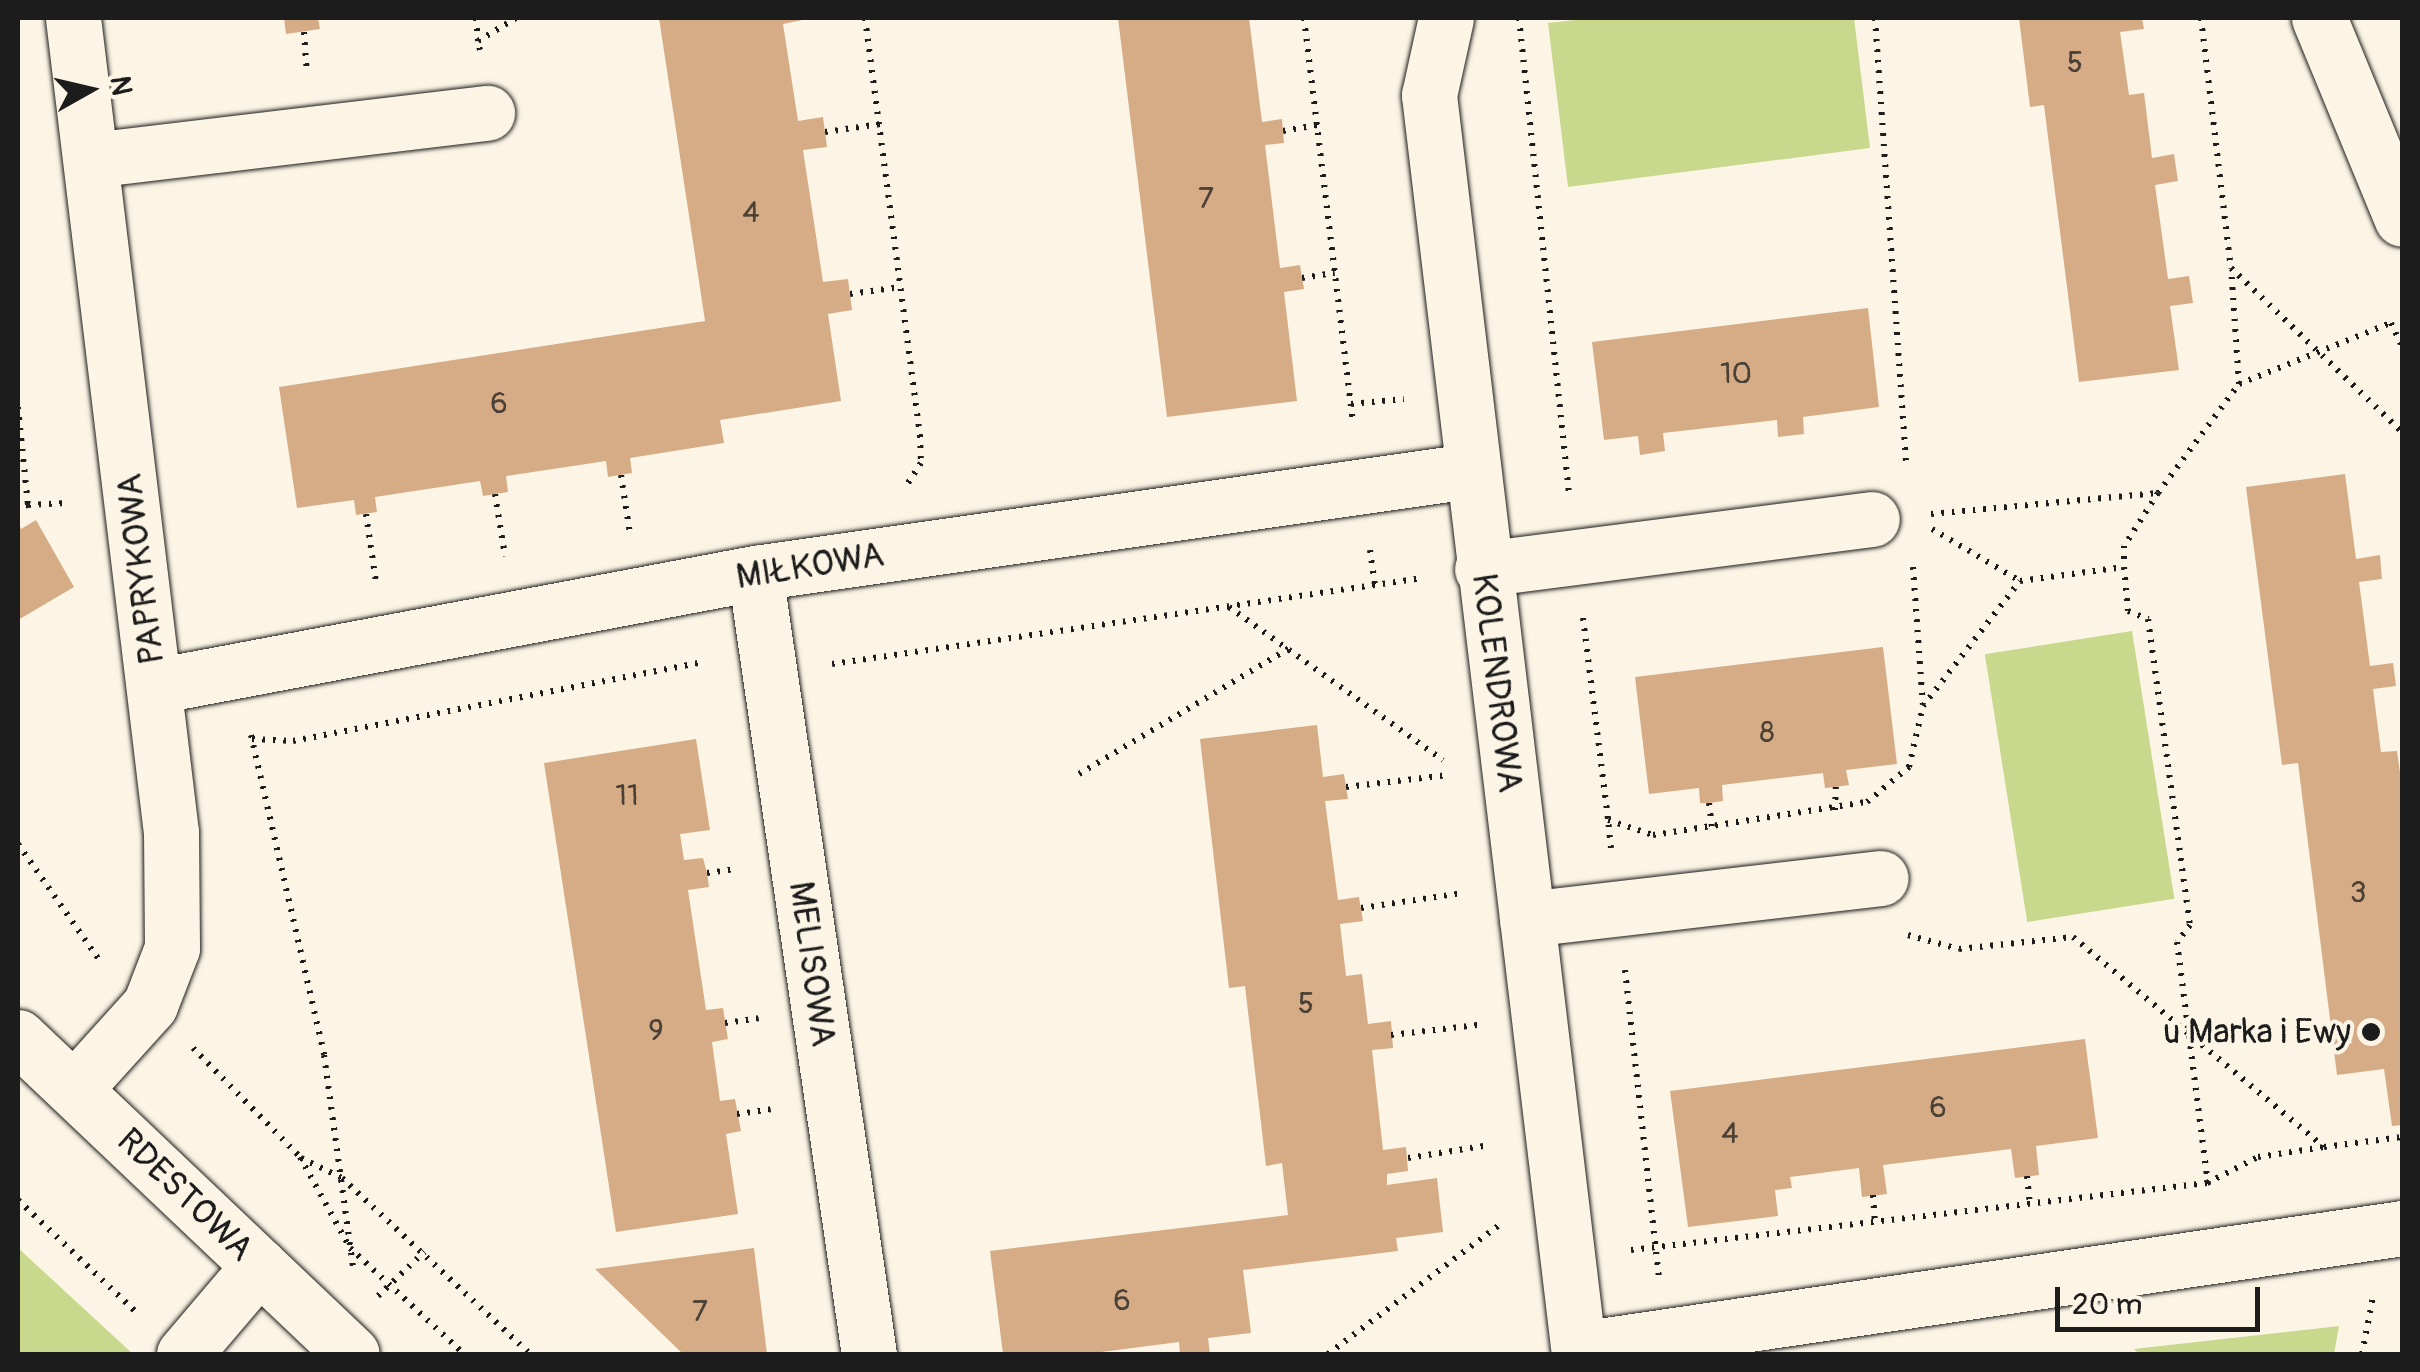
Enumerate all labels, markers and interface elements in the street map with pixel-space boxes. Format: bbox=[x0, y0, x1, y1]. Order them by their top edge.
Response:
north arrow bbox=[40, 40, 140, 140]
house number: 5 bbox=[2067, 45, 2083, 81]
text: N bbox=[102, 74, 139, 98]
house number: 7 bbox=[1198, 181, 1214, 217]
house number: 4 bbox=[742, 195, 760, 231]
house number: 10 bbox=[1720, 356, 1752, 392]
house number: 6 bbox=[490, 386, 508, 422]
street label: PAPRYKOWA bbox=[108, 471, 174, 667]
street label: MIŁKOWA bbox=[733, 534, 887, 598]
street label: KOLENDROWA bbox=[1463, 571, 1531, 795]
house number: 8 bbox=[1759, 715, 1775, 751]
house number: 11 bbox=[615, 778, 639, 814]
house number: 3 bbox=[2350, 875, 2366, 911]
street label: MELISOWA bbox=[780, 879, 844, 1049]
house number: 5 bbox=[1298, 986, 1314, 1022]
place label: u Marka i Ewy bbox=[2163, 1011, 2351, 1053]
house number: 9 bbox=[648, 1013, 664, 1049]
marker: u Marka i Ewy bbox=[2360, 1021, 2382, 1043]
house number: 6 bbox=[1929, 1090, 1947, 1126]
house number: 4 bbox=[1721, 1116, 1739, 1152]
street label: RDESTOWA bbox=[108, 1120, 262, 1270]
scale bar bbox=[2060, 1267, 2265, 1329]
house number: 6 bbox=[1113, 1283, 1131, 1319]
text: 20 m bbox=[2072, 1286, 2142, 1323]
house number: 7 bbox=[692, 1294, 708, 1330]

